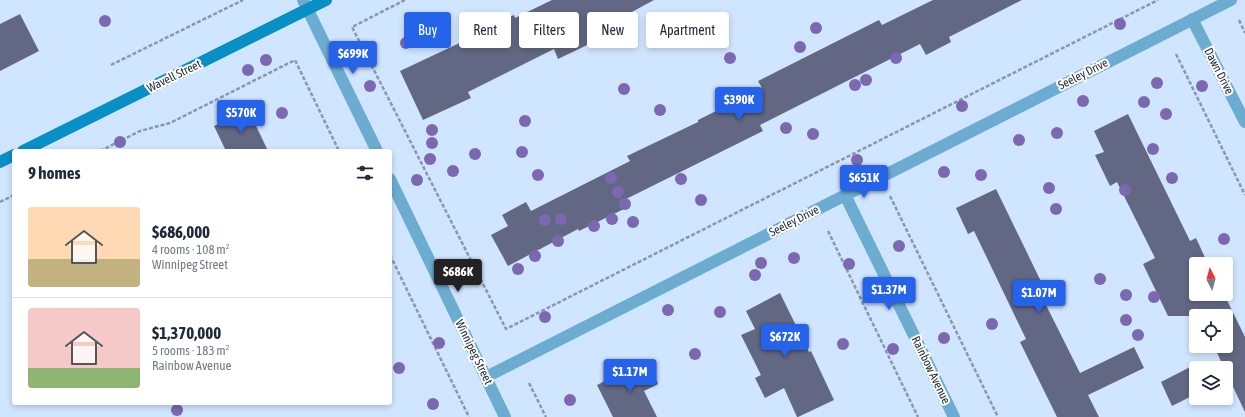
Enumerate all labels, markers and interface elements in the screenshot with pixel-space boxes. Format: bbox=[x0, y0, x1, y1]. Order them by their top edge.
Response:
chip: Buy bbox=[404, 12, 451, 48]
chip: Rent bbox=[459, 12, 511, 48]
chip: Filters bbox=[519, 12, 579, 48]
chip: New bbox=[587, 12, 638, 48]
chip: Apartment bbox=[646, 12, 729, 48]
pin: $699K bbox=[325, 41, 381, 75]
street label: Dawn Drive bbox=[1201, 45, 1237, 97]
text: $699K bbox=[338, 46, 368, 61]
street label: Seeley Drive bbox=[1056, 55, 1110, 93]
street label: Wavell Street bbox=[145, 57, 204, 95]
pin: $390K bbox=[711, 87, 767, 121]
text: $390K bbox=[724, 92, 754, 107]
pin: $570K bbox=[213, 100, 269, 134]
text: $570K bbox=[226, 105, 256, 120]
icon: filters bbox=[354, 162, 376, 184]
text: 9 homes bbox=[28, 163, 81, 183]
pin: $651K bbox=[836, 165, 892, 199]
text: $651K bbox=[849, 170, 879, 185]
street label: Seeley Drive bbox=[767, 202, 821, 240]
text: $686,000 bbox=[152, 222, 210, 242]
icon: home bbox=[60, 223, 108, 271]
text: 4 rooms · 108 m² bbox=[152, 242, 229, 257]
text: Winnipeg Street bbox=[152, 257, 228, 272]
north arrow bbox=[1189, 257, 1233, 301]
map controls bbox=[1189, 257, 1233, 405]
pin: $686K bbox=[430, 259, 486, 293]
text: $686K bbox=[443, 264, 473, 279]
pin: $1.37M bbox=[856, 277, 922, 311]
pin: $1.07M bbox=[1006, 280, 1072, 314]
text: $1.37M bbox=[872, 282, 906, 297]
text: $1.07M bbox=[1022, 285, 1056, 300]
button: locate bbox=[1189, 309, 1233, 353]
street label: Winnipeg Street bbox=[452, 317, 496, 387]
text: $1,370,000 bbox=[152, 323, 221, 343]
icon: home bbox=[60, 324, 108, 372]
pin: $672K bbox=[757, 324, 813, 358]
text: $672K bbox=[770, 329, 800, 344]
street label: Rainbow Avenue bbox=[909, 334, 953, 406]
text: 5 rooms · 183 m² bbox=[152, 343, 229, 358]
text: Rainbow Avenue bbox=[152, 358, 232, 373]
pin: $1.17M bbox=[597, 359, 663, 393]
button: layers bbox=[1189, 361, 1233, 405]
text: $1.17M bbox=[613, 364, 647, 379]

